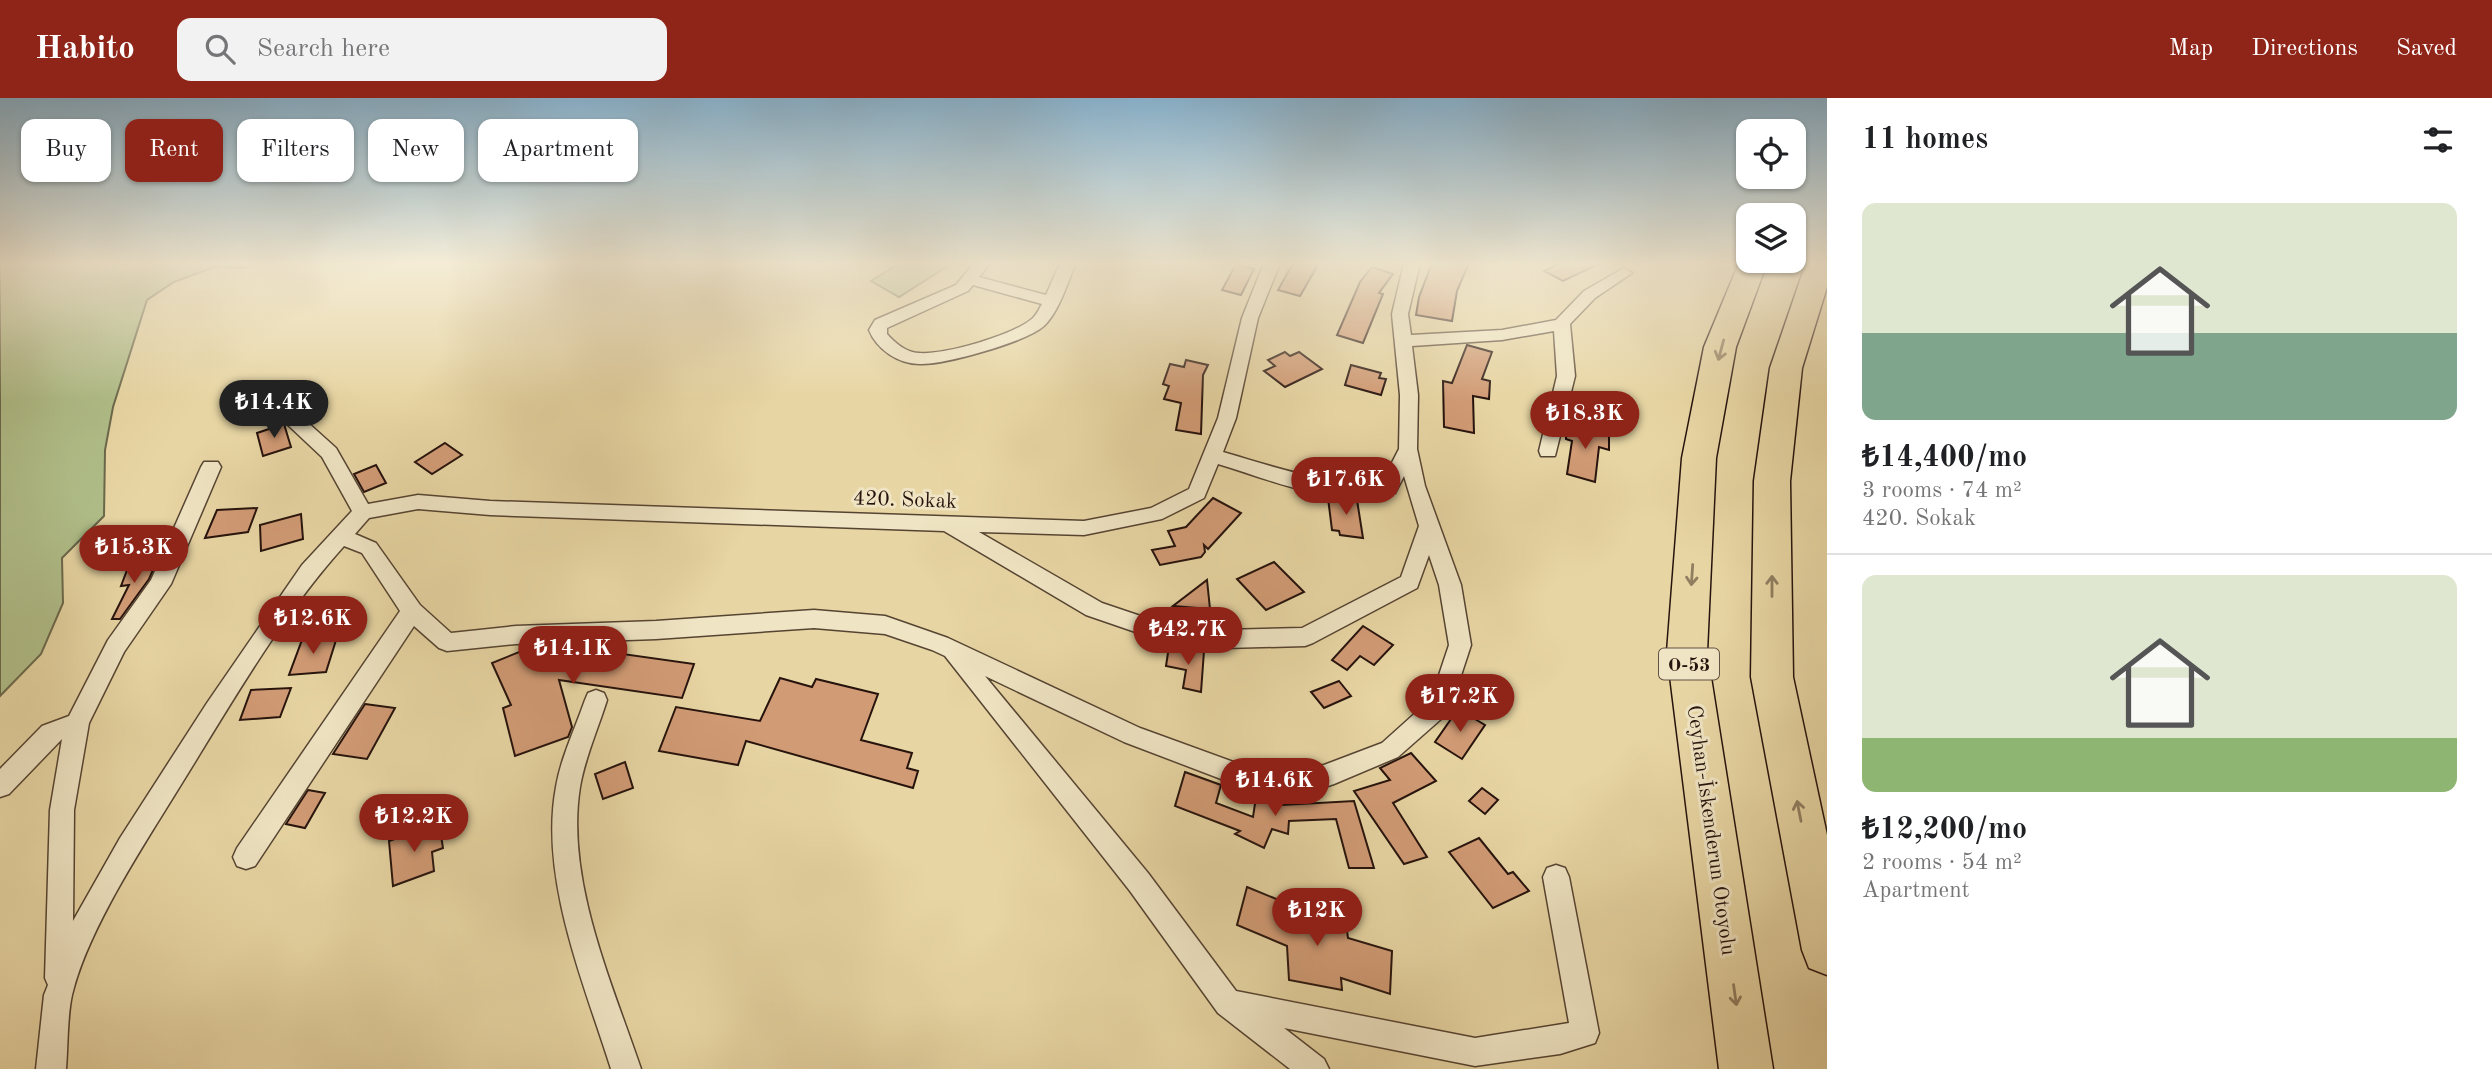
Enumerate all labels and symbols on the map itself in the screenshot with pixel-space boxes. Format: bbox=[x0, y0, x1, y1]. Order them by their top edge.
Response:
one-way arrow bbox=[1714, 338, 1727, 361]
pin: ₺14.4K bbox=[217, 380, 331, 440]
pin: ₺18.3K bbox=[1528, 392, 1642, 451]
pin: ₺17.6K bbox=[1289, 458, 1403, 517]
street label: 420. Sokak bbox=[853, 488, 957, 513]
pin: ₺15.3K bbox=[77, 526, 191, 585]
one-way arrow bbox=[1685, 563, 1698, 586]
one-way arrow bbox=[1765, 575, 1779, 598]
pin: ₺12.6K bbox=[256, 596, 370, 656]
pin: ₺42.7K bbox=[1131, 608, 1245, 667]
pin: ₺14.1K bbox=[516, 626, 630, 686]
road number: O-53 bbox=[1659, 649, 1719, 680]
pin: ₺17.2K bbox=[1403, 674, 1517, 734]
street label: Ceyhan-İskenderun Otoyolu bbox=[1683, 703, 1742, 957]
pin: ₺14.6K bbox=[1218, 758, 1332, 818]
pin: ₺12.2K bbox=[357, 794, 471, 854]
one-way arrow bbox=[1792, 800, 1806, 823]
pin: ₺12K bbox=[1276, 888, 1358, 948]
one-way arrow bbox=[1729, 983, 1742, 1006]

